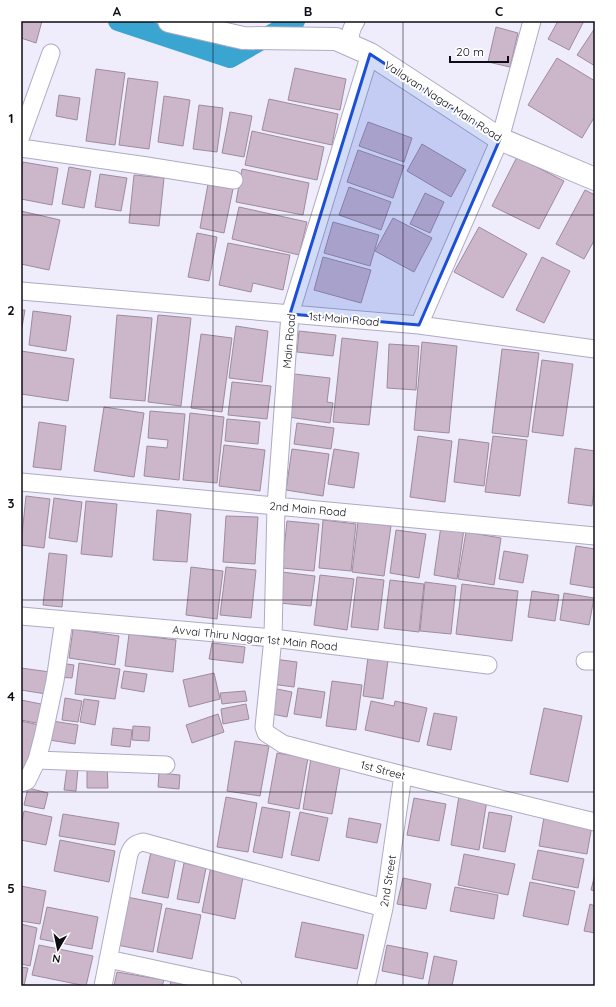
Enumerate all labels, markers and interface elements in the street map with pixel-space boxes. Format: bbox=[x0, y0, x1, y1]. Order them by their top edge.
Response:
text: A bbox=[113, 3, 122, 19]
text: B bbox=[304, 3, 312, 19]
text: C bbox=[495, 3, 503, 19]
scale bar bbox=[450, 38, 508, 64]
text: 20 m bbox=[456, 44, 484, 59]
street label: Vallavan Nagar Main Road bbox=[382, 58, 504, 144]
text: 1 bbox=[8, 110, 14, 126]
text: 2 bbox=[7, 302, 15, 318]
street label: 1st Main Road bbox=[308, 309, 380, 329]
street label: Main Road bbox=[280, 313, 298, 369]
text: 3 bbox=[8, 495, 15, 511]
street label: 2nd Main Road bbox=[269, 499, 347, 519]
street label: Avvai Thiru Nagar 1st Main Road bbox=[172, 622, 338, 654]
text: 4 bbox=[7, 688, 15, 704]
street label: 1st Street bbox=[359, 757, 407, 783]
street label: 2nd Street bbox=[377, 854, 399, 908]
text: 5 bbox=[7, 880, 15, 896]
north arrow bbox=[38, 929, 78, 969]
text: N bbox=[51, 951, 62, 966]

